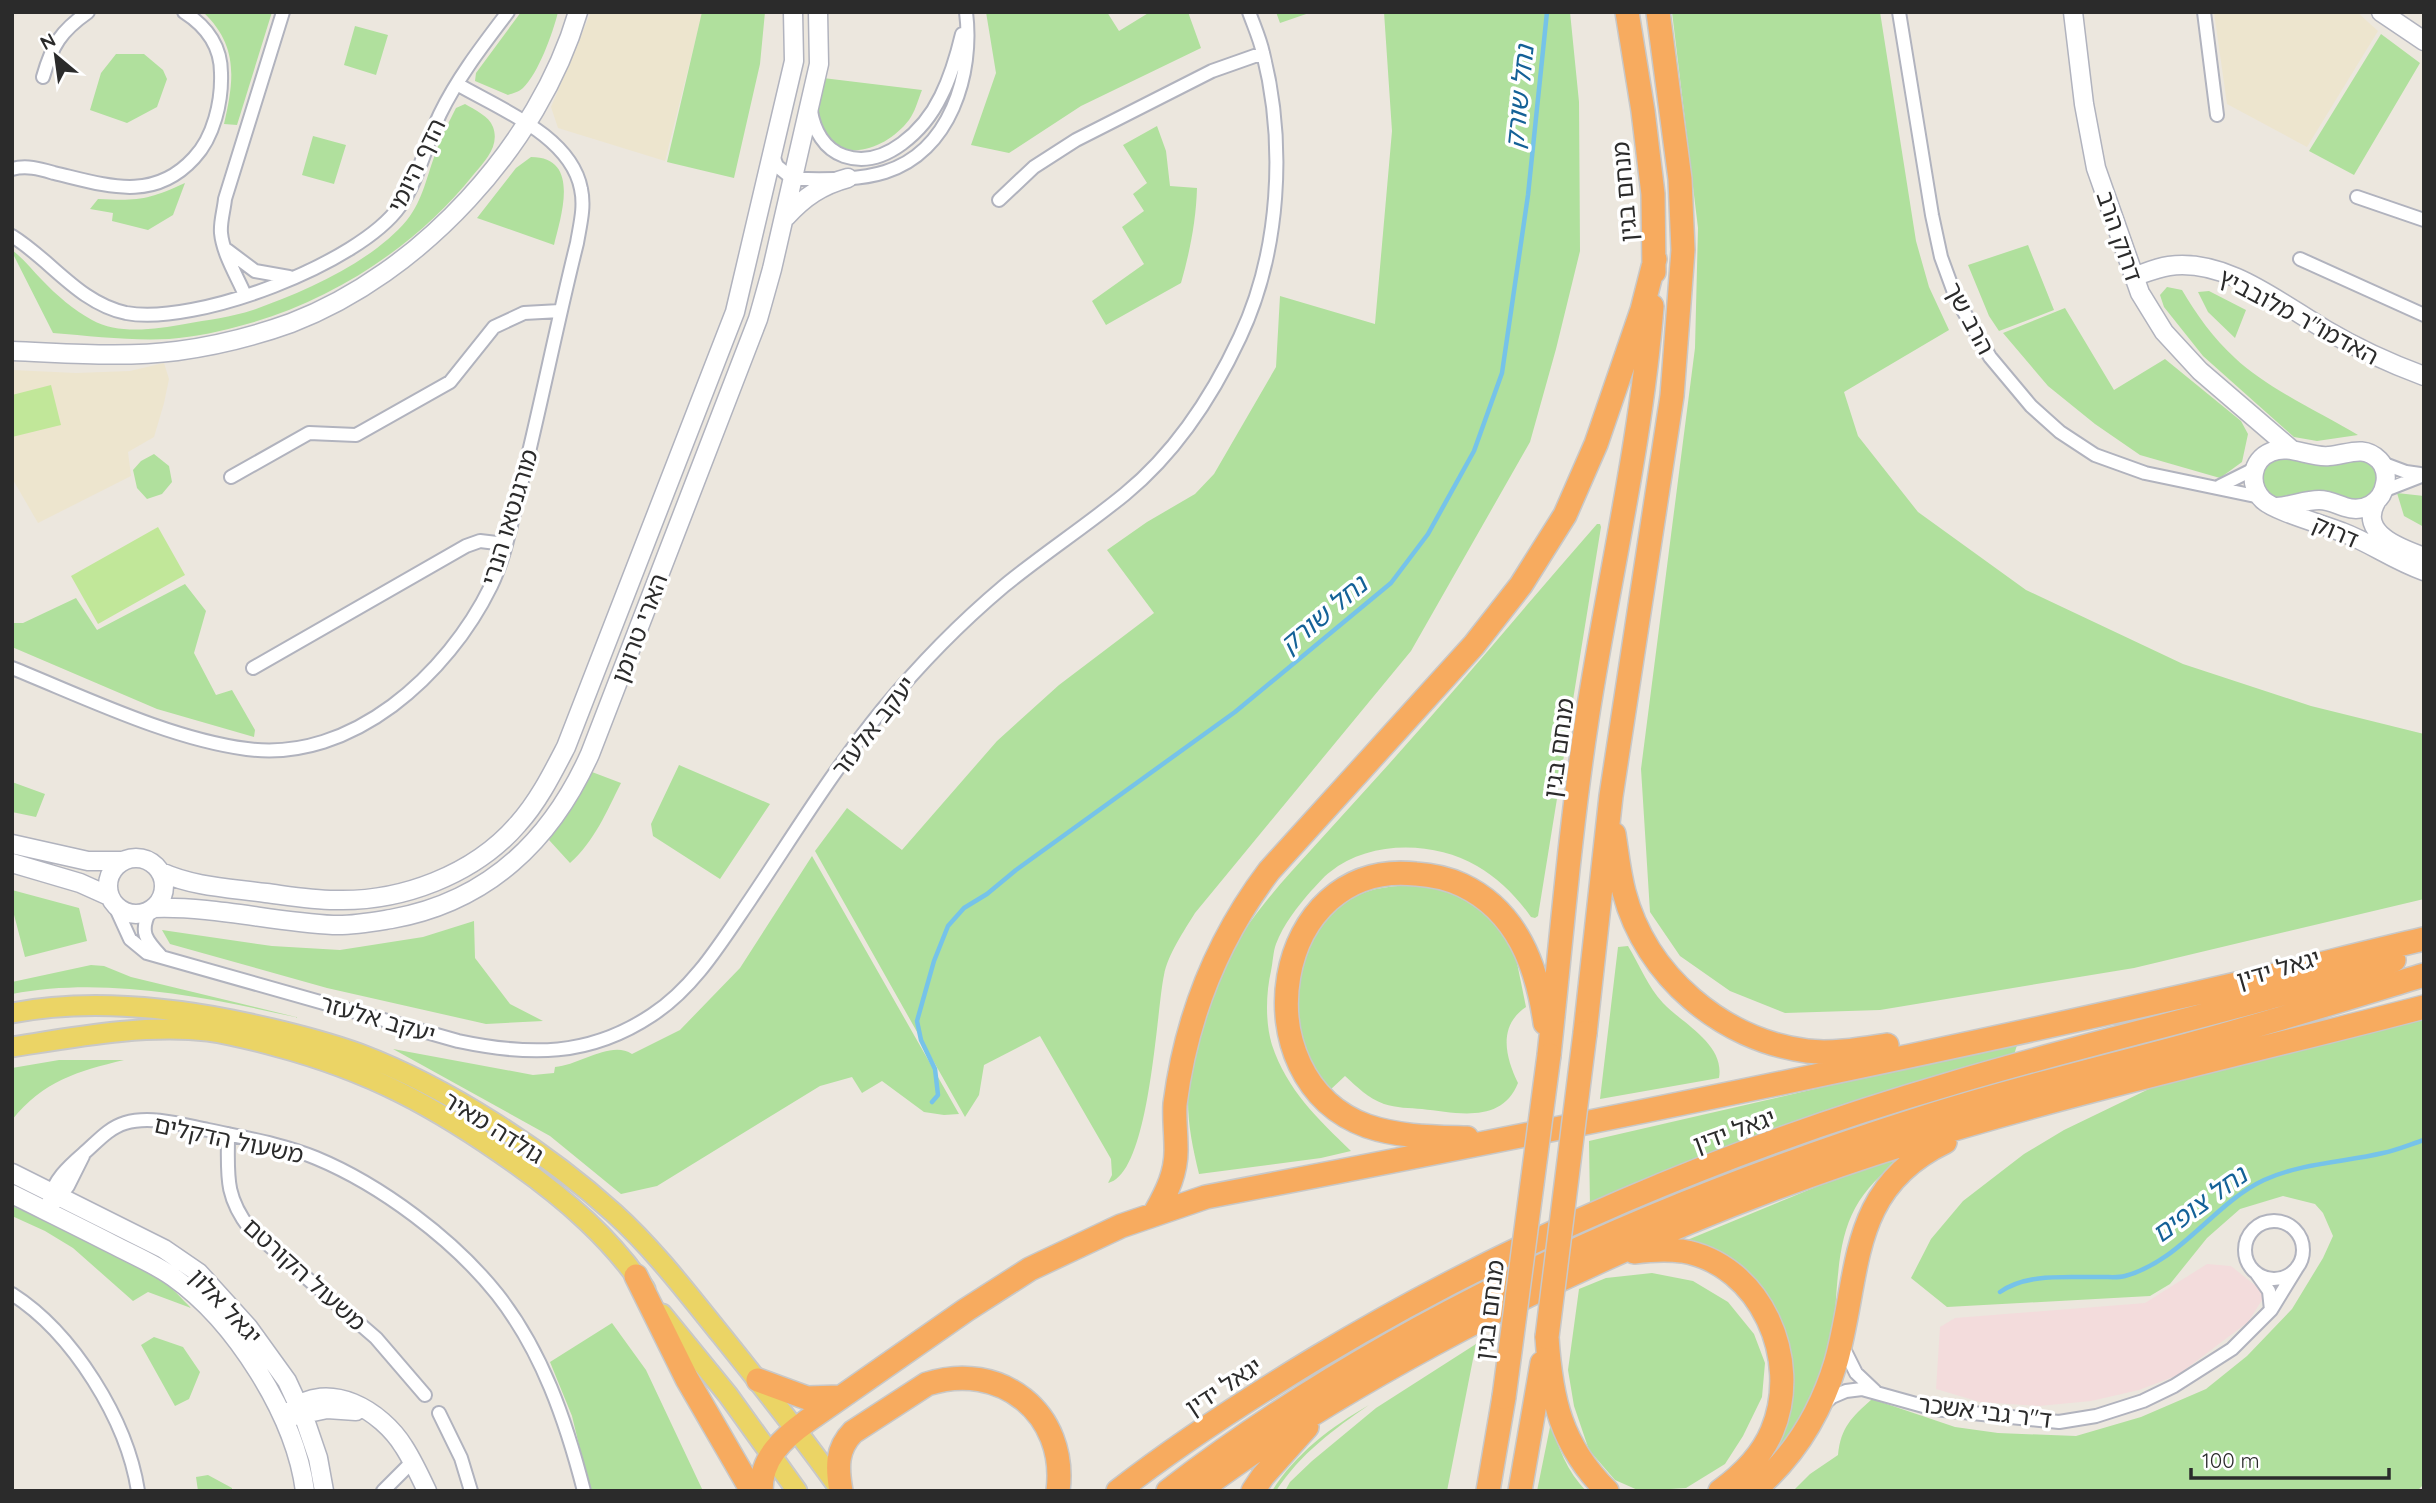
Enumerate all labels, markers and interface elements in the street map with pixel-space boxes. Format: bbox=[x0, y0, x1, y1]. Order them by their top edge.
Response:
north arrow bbox=[21, 21, 91, 91]
text: N bbox=[36, 27, 60, 55]
water label: נחל שורק bbox=[1497, 41, 1541, 151]
street label: הדף היומי bbox=[380, 113, 452, 217]
street label: מנחם בגין bbox=[1605, 141, 1643, 243]
street label: דרוק הרב bbox=[2091, 187, 2149, 285]
street label: האדמו"ר מלובביץ bbox=[2214, 261, 2384, 371]
street label: הרב שך bbox=[1939, 277, 2001, 359]
street label: מורגנטאו הנרי bbox=[474, 445, 544, 589]
street label: דרוק bbox=[2309, 508, 2363, 554]
water label: נחל שורק bbox=[1272, 567, 1375, 660]
street label: הארי טרומן bbox=[604, 569, 674, 687]
street label: יעקב אלעזר bbox=[825, 670, 921, 782]
street label: מנחם בגין bbox=[1536, 696, 1580, 800]
street label: יגאל ידין bbox=[2233, 942, 2323, 994]
street label: יעקב אלעזר bbox=[317, 987, 439, 1049]
street label: גולדה מאיר bbox=[438, 1084, 550, 1170]
street label: יגאל ידין bbox=[1689, 1101, 1779, 1159]
street label: משעול הדקלים bbox=[151, 1108, 307, 1170]
water label: נחל צופים bbox=[2145, 1157, 2255, 1250]
street label: משעול הקורטם bbox=[237, 1211, 373, 1337]
street label: מנחם בגין bbox=[1468, 1258, 1510, 1362]
street label: יגאל אלון bbox=[183, 1262, 269, 1350]
street label: יגאל ידין bbox=[1179, 1350, 1267, 1422]
street label: ד"ר גבי אשכר bbox=[1917, 1388, 2053, 1434]
scale bar bbox=[2191, 1436, 2389, 1480]
text: 100 m bbox=[2202, 1447, 2260, 1473]

